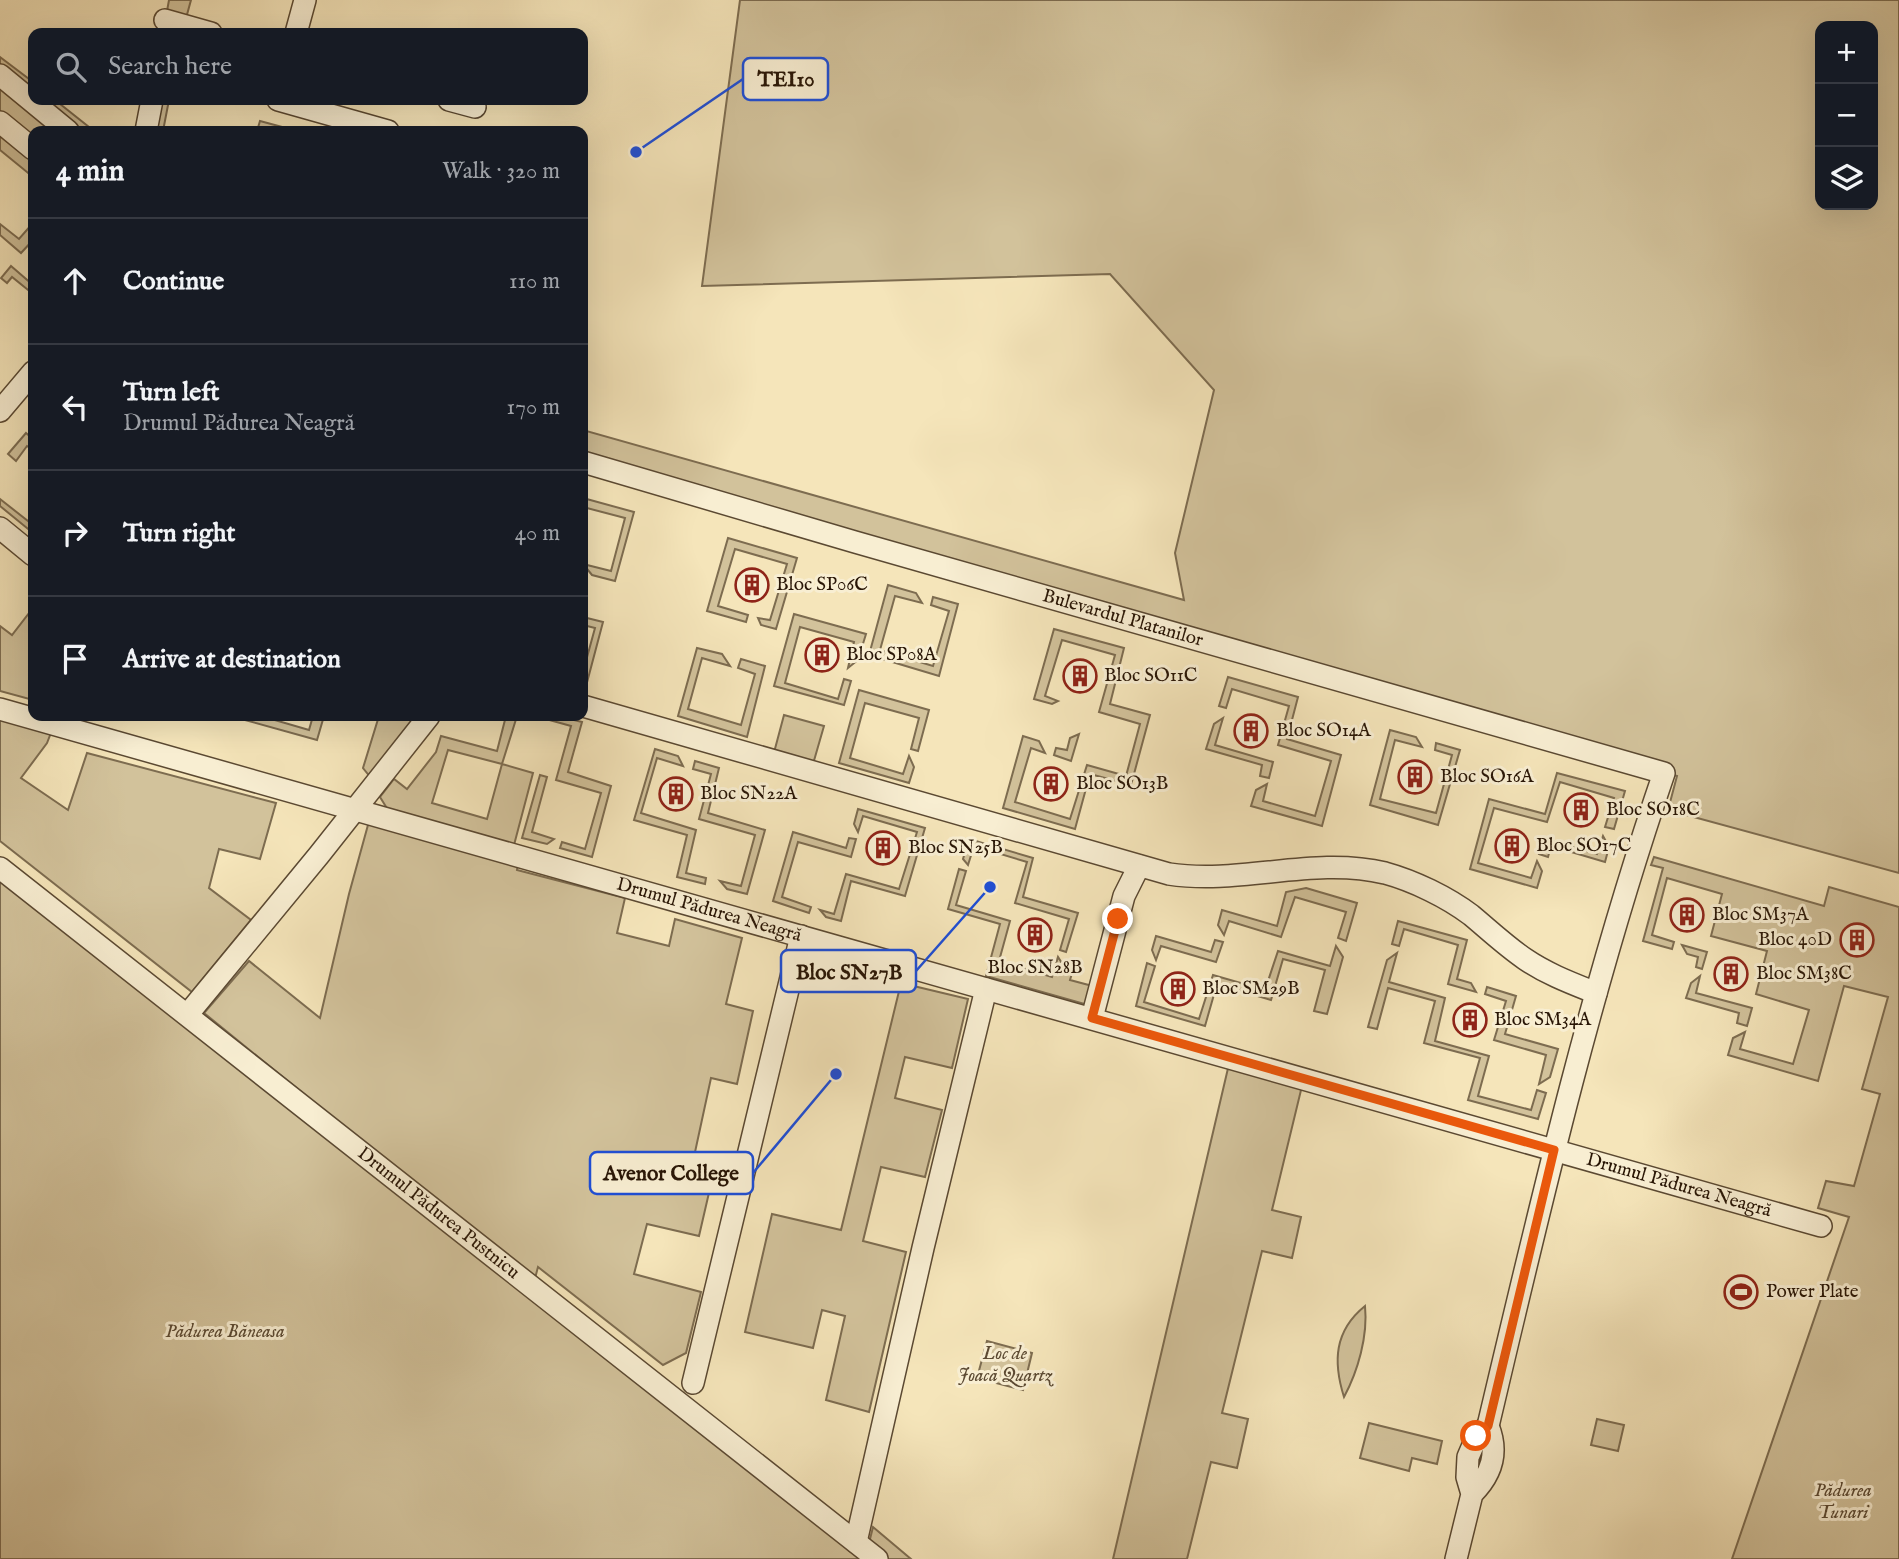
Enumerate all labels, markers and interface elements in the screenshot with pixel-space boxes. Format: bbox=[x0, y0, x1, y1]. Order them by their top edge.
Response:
map controls bbox=[1815, 21, 1878, 210]
button: + bbox=[1815, 21, 1878, 84]
search box bbox=[28, 28, 588, 105]
icon: search bbox=[52, 48, 90, 86]
text: Search here bbox=[108, 50, 232, 83]
callout: TEI10 bbox=[743, 58, 828, 100]
text: TEI10 bbox=[757, 67, 814, 94]
button: − bbox=[1815, 84, 1878, 147]
button: layers bbox=[1815, 147, 1878, 210]
text: 4 min bbox=[56, 153, 124, 191]
text: Walk · 320 m bbox=[442, 157, 560, 186]
icon: ahead bbox=[56, 262, 94, 300]
text: Continue bbox=[123, 265, 224, 298]
text: 110 m bbox=[509, 267, 560, 296]
text: Turn left bbox=[123, 376, 220, 409]
icon: left bbox=[56, 388, 94, 426]
text: 170 m bbox=[507, 393, 560, 422]
text: Drumul Pădurea Neagră bbox=[123, 409, 355, 438]
icon: right bbox=[56, 514, 94, 552]
text: Turn right bbox=[123, 517, 236, 550]
text: 40 m bbox=[515, 519, 560, 548]
building icon: Bloc SP06C bbox=[733, 566, 771, 604]
place label: Bloc SP06C bbox=[776, 573, 868, 597]
street label: Bulevardul Platanilor bbox=[1040, 584, 1206, 653]
building icon: Bloc SP08A bbox=[803, 636, 841, 674]
icon: arrive bbox=[56, 640, 94, 678]
text: Arrive at destination bbox=[123, 643, 341, 676]
place label: Bloc SP08A bbox=[846, 643, 938, 667]
building icon: Bloc SO11C bbox=[1061, 657, 1099, 695]
place label: Bloc SO11C bbox=[1104, 664, 1197, 688]
building icon: Bloc SO14A bbox=[1232, 712, 1270, 750]
place label: Bloc SO14A bbox=[1276, 719, 1372, 743]
building icon: Bloc SO16A bbox=[1396, 758, 1434, 796]
building icon: Bloc SO13B bbox=[1032, 765, 1070, 803]
place label: Bloc SO16A bbox=[1440, 765, 1535, 789]
place label: Bloc SO13B bbox=[1076, 772, 1168, 796]
building icon: Bloc SN22A bbox=[657, 775, 695, 813]
place label: Bloc SN22A bbox=[700, 782, 798, 806]
building icon: Bloc SO18C bbox=[1562, 791, 1600, 829]
place label: Bloc SO18C bbox=[1606, 798, 1700, 822]
building icon: Bloc SO17C bbox=[1493, 827, 1531, 865]
building icon: Bloc SN25B bbox=[864, 829, 902, 867]
place label: Bloc SO17C bbox=[1536, 834, 1631, 858]
place label: Bloc SN25B bbox=[908, 836, 1003, 860]
street label: Drumul Pădurea Neagră bbox=[614, 873, 805, 948]
building icon: Bloc SM37A bbox=[1668, 896, 1706, 934]
route end bbox=[1102, 903, 1133, 934]
place label: Bloc SM37A bbox=[1712, 903, 1810, 927]
building icon: Bloc SN28B bbox=[1016, 916, 1054, 954]
building icon: Bloc 40D bbox=[1838, 921, 1876, 959]
place label: Bloc 40D bbox=[1758, 928, 1832, 952]
callout: Bloc SN27B bbox=[781, 950, 916, 992]
building icon: Bloc SM38C bbox=[1712, 955, 1750, 993]
place label: Bloc SN28B bbox=[987, 956, 1083, 980]
text: Bloc SN27B bbox=[796, 960, 902, 987]
place label: Bloc SM38C bbox=[1756, 962, 1852, 986]
building icon: Bloc SM29B bbox=[1159, 970, 1197, 1008]
place label: Bloc SM29B bbox=[1202, 977, 1300, 1001]
building icon: Bloc SM34A bbox=[1451, 1001, 1489, 1039]
place label: Bloc SM34A bbox=[1494, 1008, 1592, 1032]
street label: Drumul Pădurea Pustnicu bbox=[352, 1142, 524, 1285]
street label: Drumul Pădurea Neagră bbox=[1583, 1148, 1775, 1223]
callout: Avenor College bbox=[590, 1152, 753, 1194]
text: Avenor College bbox=[602, 1161, 739, 1188]
sports icon: Power Plate bbox=[1722, 1273, 1760, 1311]
place label: Power Plate bbox=[1766, 1280, 1859, 1304]
park label: Pădurea Băneasa bbox=[165, 1320, 285, 1344]
park label: Loc de Joacă Quartz bbox=[958, 1342, 1054, 1388]
route start bbox=[1460, 1420, 1491, 1451]
park label: Pădurea Tunari bbox=[1814, 1479, 1872, 1525]

